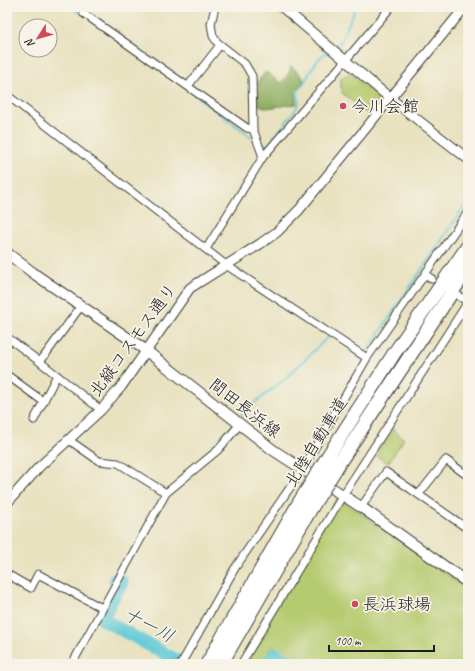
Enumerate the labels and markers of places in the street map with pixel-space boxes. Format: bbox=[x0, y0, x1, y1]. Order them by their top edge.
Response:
place label: 今川会館 bbox=[351, 96, 419, 117]
marker: 今川会館 bbox=[338, 101, 348, 111]
place label: 長浜球場 bbox=[363, 594, 431, 615]
marker: 長浜球場 bbox=[350, 599, 360, 609]

